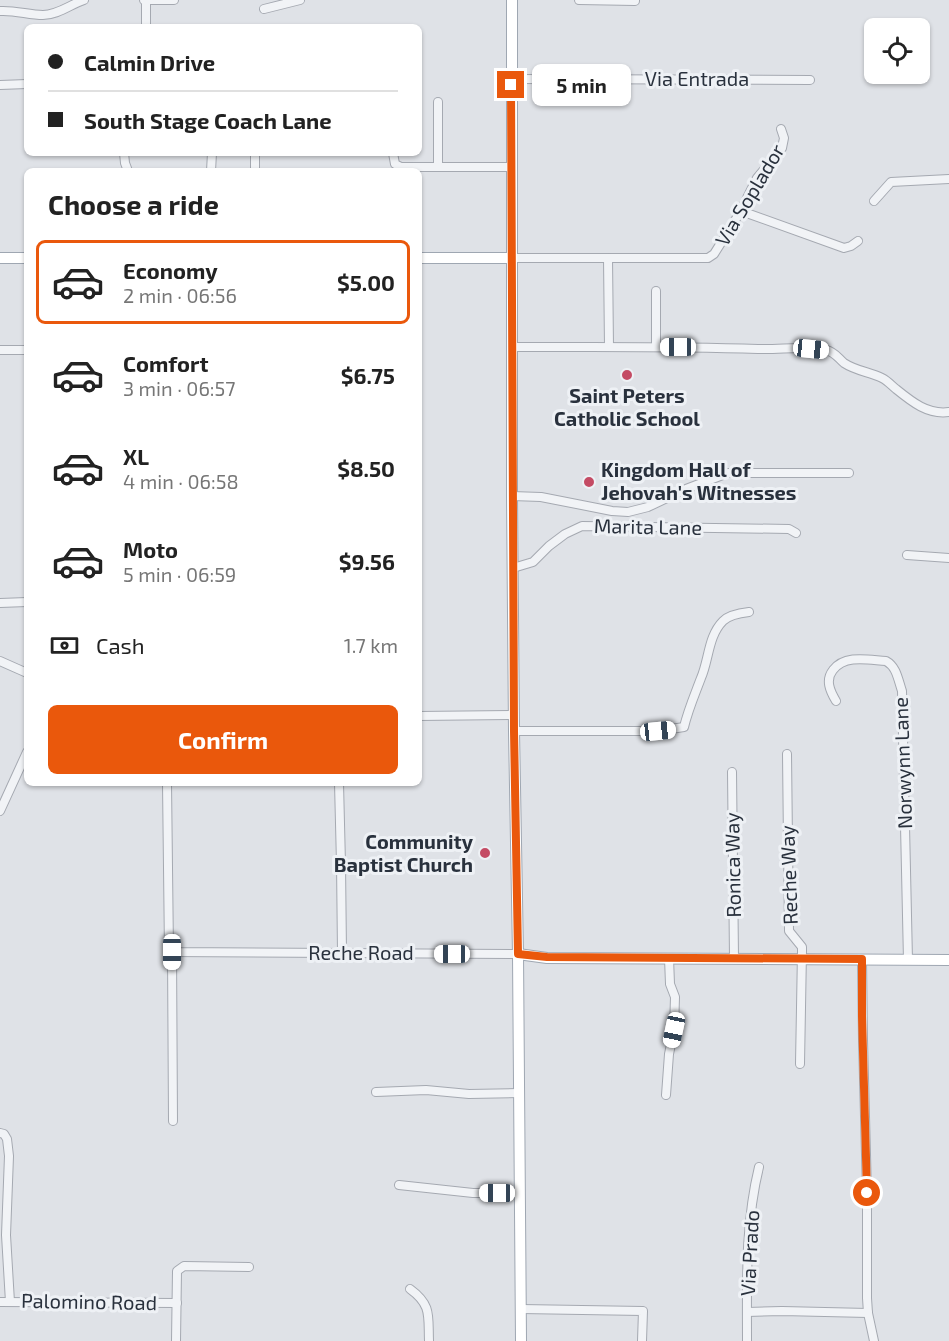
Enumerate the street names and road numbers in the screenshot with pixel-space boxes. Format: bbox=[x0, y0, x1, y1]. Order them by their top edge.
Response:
street label: Via Entrada bbox=[645, 66, 749, 90]
street label: Via Soplador bbox=[709, 139, 789, 250]
street label: Marita Lane bbox=[594, 513, 702, 539]
street label: Norwynn Lane bbox=[888, 697, 916, 829]
street label: Ronica Way bbox=[719, 812, 745, 918]
street label: Reche Way bbox=[774, 824, 802, 925]
street label: Reche Road bbox=[308, 940, 414, 964]
street label: Via Prado bbox=[735, 1209, 763, 1297]
street label: Palomino Road bbox=[21, 1288, 157, 1314]

